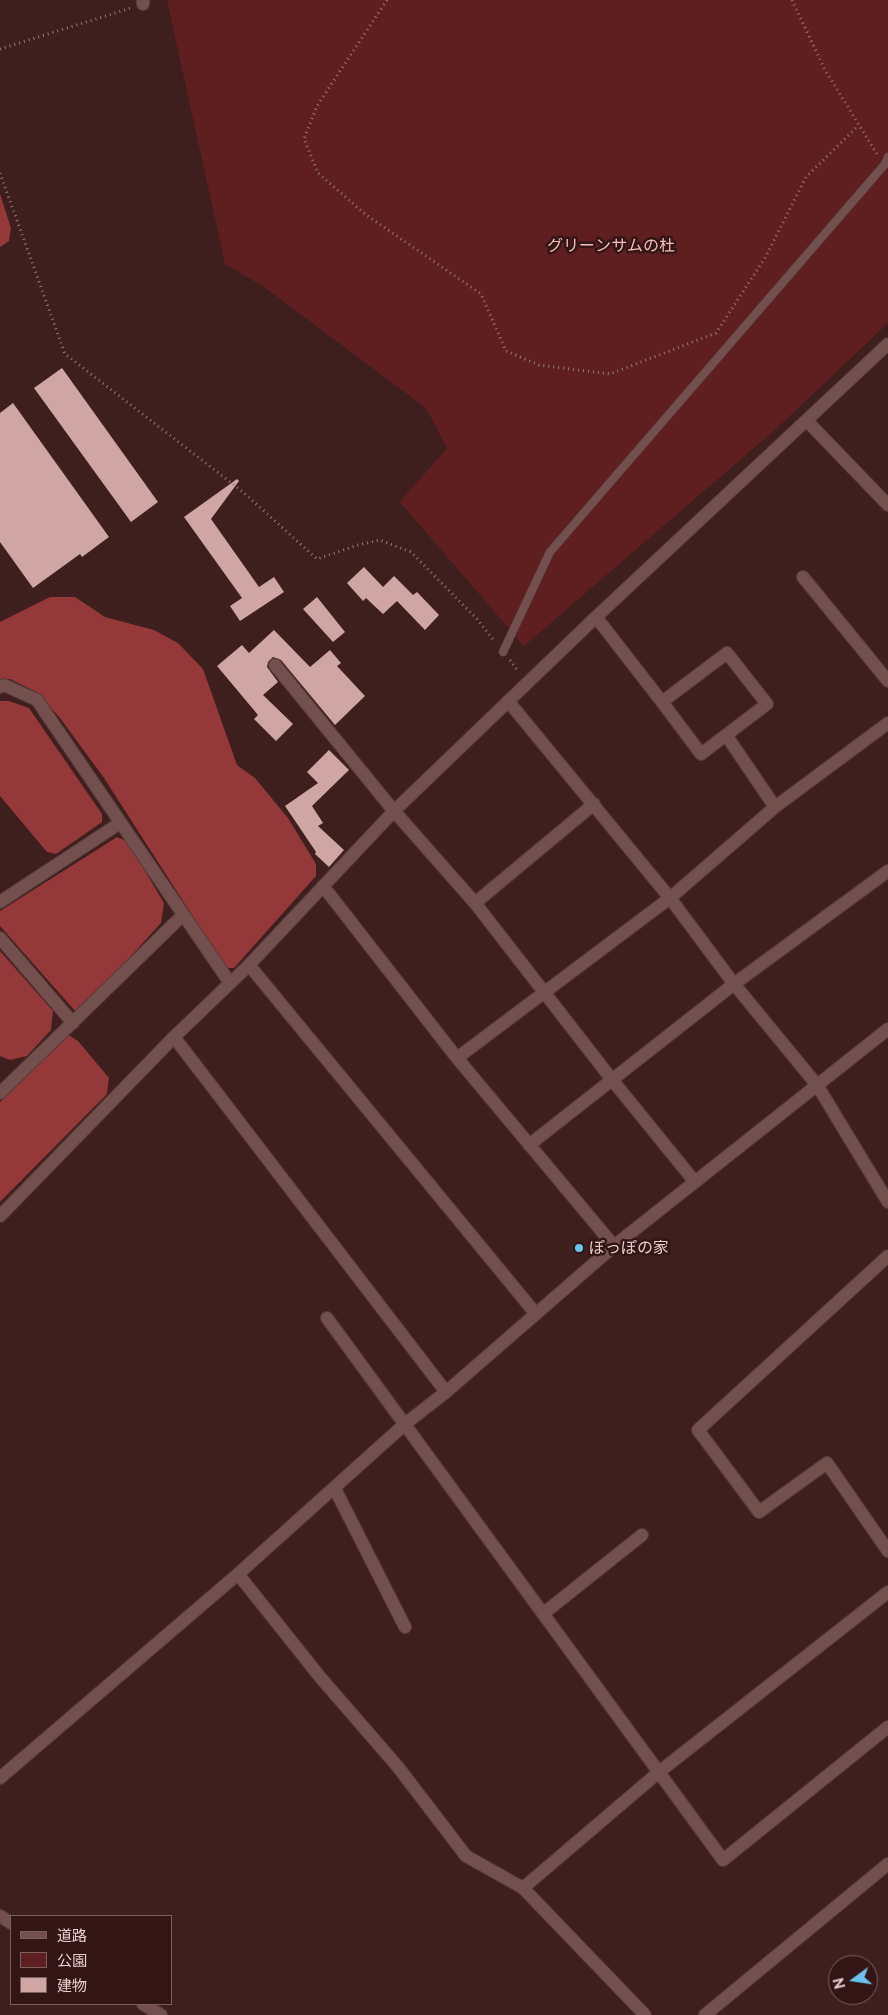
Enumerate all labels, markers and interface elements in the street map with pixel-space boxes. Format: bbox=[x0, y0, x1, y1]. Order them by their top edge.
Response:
park label: グリーンサムの杜 bbox=[547, 236, 675, 256]
place label: ぽっぽの家 bbox=[589, 1238, 669, 1258]
marker: ぽっぽの家 bbox=[573, 1242, 585, 1254]
legend bbox=[10, 1915, 172, 2005]
text: 道路 bbox=[57, 1927, 87, 1945]
text: 公園 bbox=[57, 1952, 87, 1970]
north arrow bbox=[828, 1955, 878, 2005]
text: N bbox=[830, 1976, 848, 1991]
text: 建物 bbox=[57, 1977, 87, 1995]

